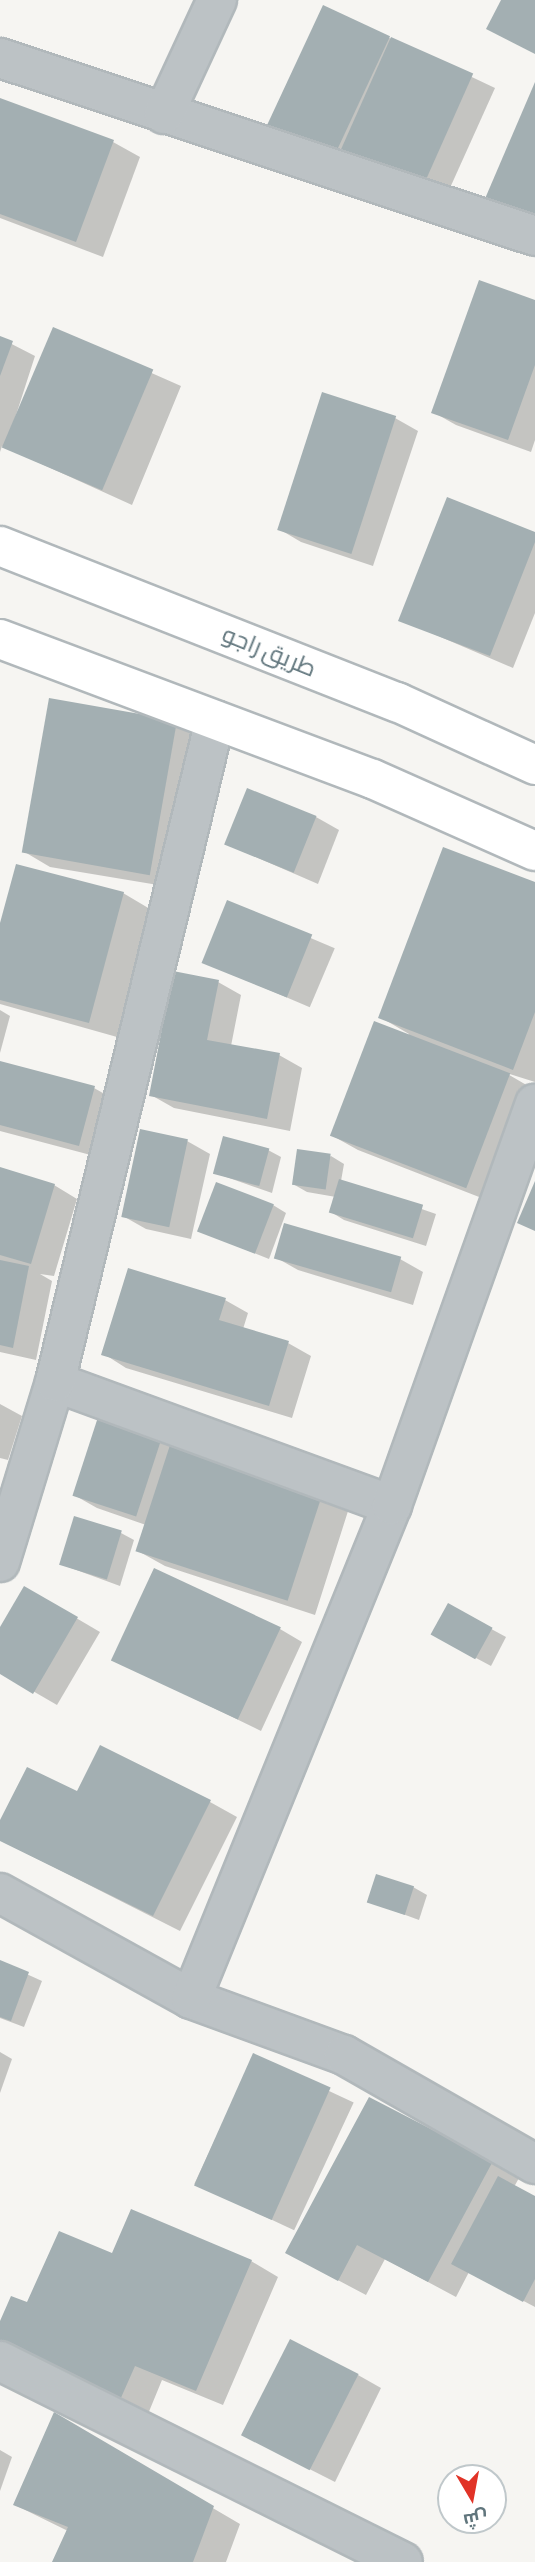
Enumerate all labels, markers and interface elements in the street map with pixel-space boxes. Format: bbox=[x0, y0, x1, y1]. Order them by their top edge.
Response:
street label: طريق راجو bbox=[218, 620, 320, 684]
north arrow bbox=[437, 2464, 507, 2534]
text: ش bbox=[461, 2505, 489, 2532]

